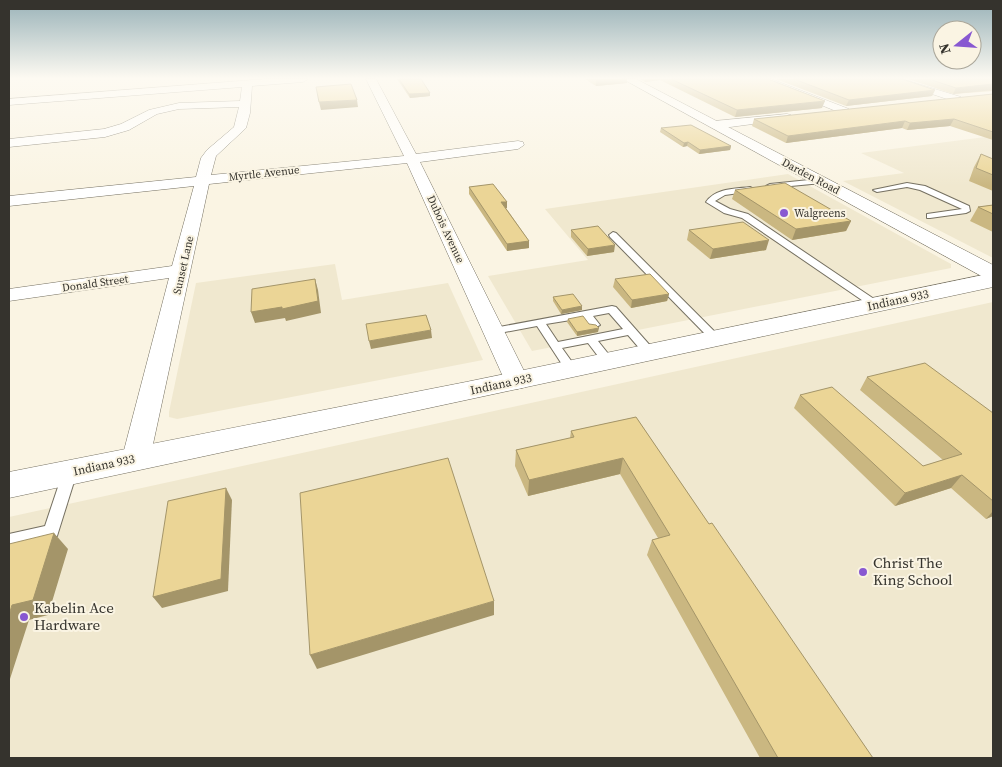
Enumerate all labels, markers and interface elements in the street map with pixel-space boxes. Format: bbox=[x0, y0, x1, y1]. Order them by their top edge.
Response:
north arrow bbox=[932, 20, 982, 70]
text: N bbox=[934, 41, 956, 57]
street label: Darden Road bbox=[779, 155, 843, 198]
street label: Myrtle Avenue bbox=[228, 162, 301, 185]
street label: Dubois Avenue bbox=[423, 193, 468, 266]
place label: Walgreens bbox=[794, 206, 846, 221]
marker: Walgreens bbox=[778, 207, 790, 219]
street label: Sunset Lane bbox=[169, 234, 198, 296]
street label: Donald Street bbox=[61, 271, 130, 296]
street label: Indiana 933 bbox=[866, 286, 930, 314]
street label: Indiana 933 bbox=[469, 370, 533, 398]
street label: Indiana 933 bbox=[72, 451, 136, 479]
place label: Christ The King School bbox=[873, 552, 953, 590]
marker: Christ The King School bbox=[857, 566, 869, 578]
place label: Kabelin Ace Hardware bbox=[34, 597, 114, 635]
marker: Kabelin Ace Hardware bbox=[18, 611, 30, 623]

